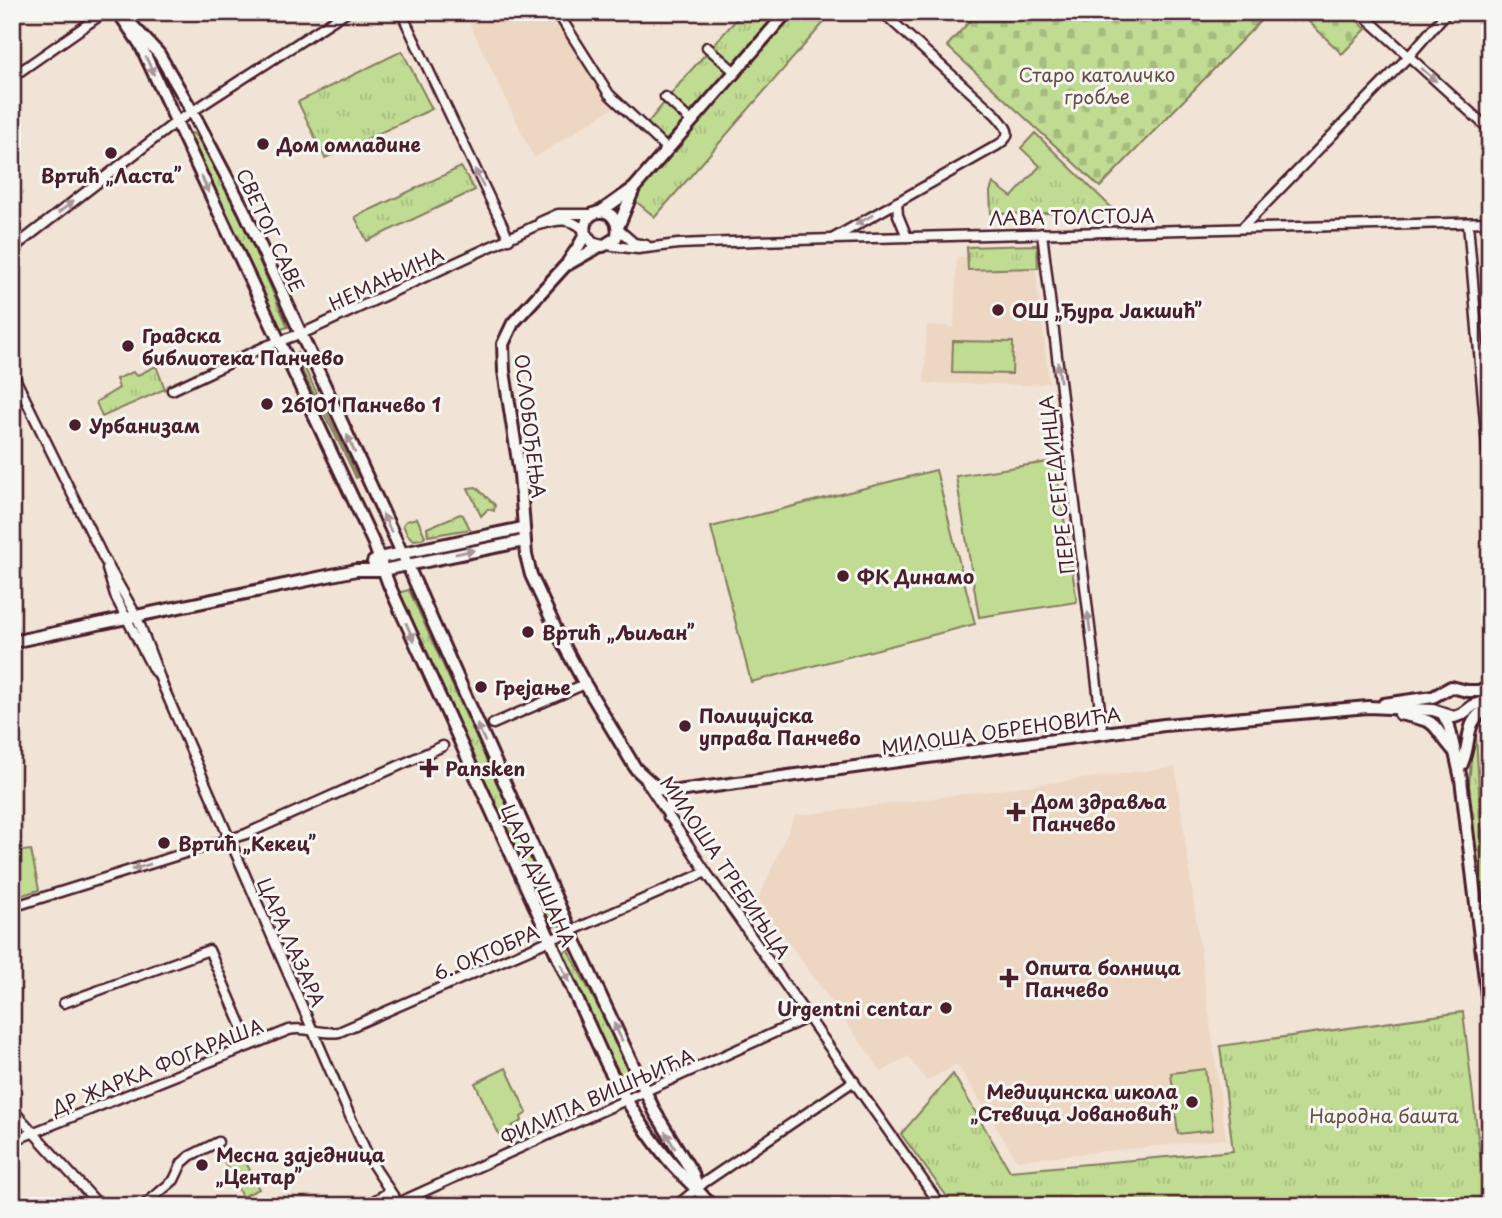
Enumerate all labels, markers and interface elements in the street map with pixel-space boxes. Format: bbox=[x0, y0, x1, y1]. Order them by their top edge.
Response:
one-way arrow bbox=[145, 55, 156, 76]
park label: Старо католичко гробље bbox=[1019, 60, 1175, 110]
one-way arrow bbox=[1420, 66, 1437, 82]
place label: Дом омладине bbox=[276, 130, 421, 158]
marker: Дом омладине bbox=[255, 136, 271, 152]
marker: Вртић „Ласта” bbox=[103, 145, 119, 161]
place label: Вртић „Ласта” bbox=[41, 161, 182, 189]
street label: СВЕТОГ САВЕ bbox=[230, 164, 312, 296]
one-way arrow bbox=[473, 168, 484, 188]
one-way arrow bbox=[200, 174, 211, 194]
one-way arrow bbox=[57, 200, 75, 215]
street label: ЛАВА ТОЛСТОЈА bbox=[989, 201, 1155, 231]
one-way arrow bbox=[854, 214, 874, 226]
street label: НЕМАЊИНА bbox=[324, 239, 448, 317]
place label: ОШ „Ђура Јакшић” bbox=[1012, 296, 1202, 324]
marker: ОШ „Ђура Јакшић” bbox=[990, 302, 1006, 318]
place label: Градска библиотека Панчево bbox=[142, 321, 344, 371]
marker: Градска библиотека Панчево bbox=[120, 338, 136, 354]
street label: ОСЛОБОЂЕЊА bbox=[508, 352, 554, 500]
one-way arrow bbox=[1053, 360, 1064, 382]
place label: 26101 Панчево 1 bbox=[281, 390, 441, 418]
street label: ПЕРЕ СЕГЕДИНЦА bbox=[1031, 394, 1081, 576]
marker: 26101 Панчево 1 bbox=[259, 396, 275, 412]
place label: Урбанизам bbox=[89, 411, 200, 439]
marker: Урбанизам bbox=[67, 417, 83, 433]
one-way arrow bbox=[345, 434, 356, 455]
one-way arrow bbox=[381, 513, 393, 533]
one-way arrow bbox=[454, 546, 476, 557]
place label: ФК Динамо bbox=[857, 562, 974, 590]
marker: ФК Динамо bbox=[835, 568, 851, 584]
one-way arrow bbox=[1083, 611, 1094, 633]
place label: Вртић „Љиљан” bbox=[542, 618, 695, 646]
one-way arrow bbox=[404, 622, 416, 642]
marker: Вртић „Љиљан” bbox=[520, 624, 536, 640]
place label: Грејање bbox=[495, 673, 571, 701]
marker: Грејање bbox=[473, 679, 489, 695]
street label: МИЛОША ОБРЕНОВИЋА bbox=[879, 699, 1123, 761]
place label: Полицијска управа Панчево bbox=[699, 701, 861, 751]
marker: Полицијска управа Панчево bbox=[677, 718, 693, 734]
one-way arrow bbox=[475, 723, 487, 743]
place label: Pansken bbox=[445, 754, 525, 782]
marker: Pansken bbox=[419, 758, 439, 778]
street label: МИЛОША ТРЕБИЊЦА bbox=[654, 770, 798, 964]
place label: Дом здравља Панчево bbox=[1031, 787, 1167, 837]
street label: ЦАРА ДУШАНА bbox=[495, 799, 583, 951]
marker: Дом здравља Панчево bbox=[1006, 802, 1026, 822]
place label: Вртић „Кекец” bbox=[178, 829, 316, 857]
marker: Вртић „Кекец” bbox=[156, 835, 172, 851]
one-way arrow bbox=[130, 863, 151, 873]
street label: ЦАРА ЛАЗАРА bbox=[251, 873, 333, 1011]
street label: 6. ОКТОБРА bbox=[429, 917, 543, 987]
place label: Општа болница Панчево bbox=[1025, 953, 1181, 1003]
one-way arrow bbox=[559, 963, 571, 983]
marker: Општа болница Панчево bbox=[999, 968, 1019, 988]
place label: Urgentni centar bbox=[777, 994, 932, 1022]
marker: Urgentni centar bbox=[938, 1000, 954, 1016]
street label: ДР ЖАРКА ФОГАРАША bbox=[46, 1011, 267, 1122]
one-way arrow bbox=[612, 1022, 624, 1042]
street label: ФИЛИПА ВИШЊИЋА bbox=[496, 1041, 698, 1151]
place label: Медицинска школа „Стевица Јовановић” bbox=[971, 1077, 1178, 1127]
marker: Медицинска школа „Стевица Јовановић” bbox=[1184, 1094, 1200, 1110]
park label: Народна башта bbox=[1309, 1101, 1459, 1129]
one-way arrow bbox=[664, 1131, 677, 1150]
place label: Месна заједница „Центар” bbox=[216, 1140, 385, 1190]
marker: Месна заједница „Центар” bbox=[194, 1157, 210, 1173]

